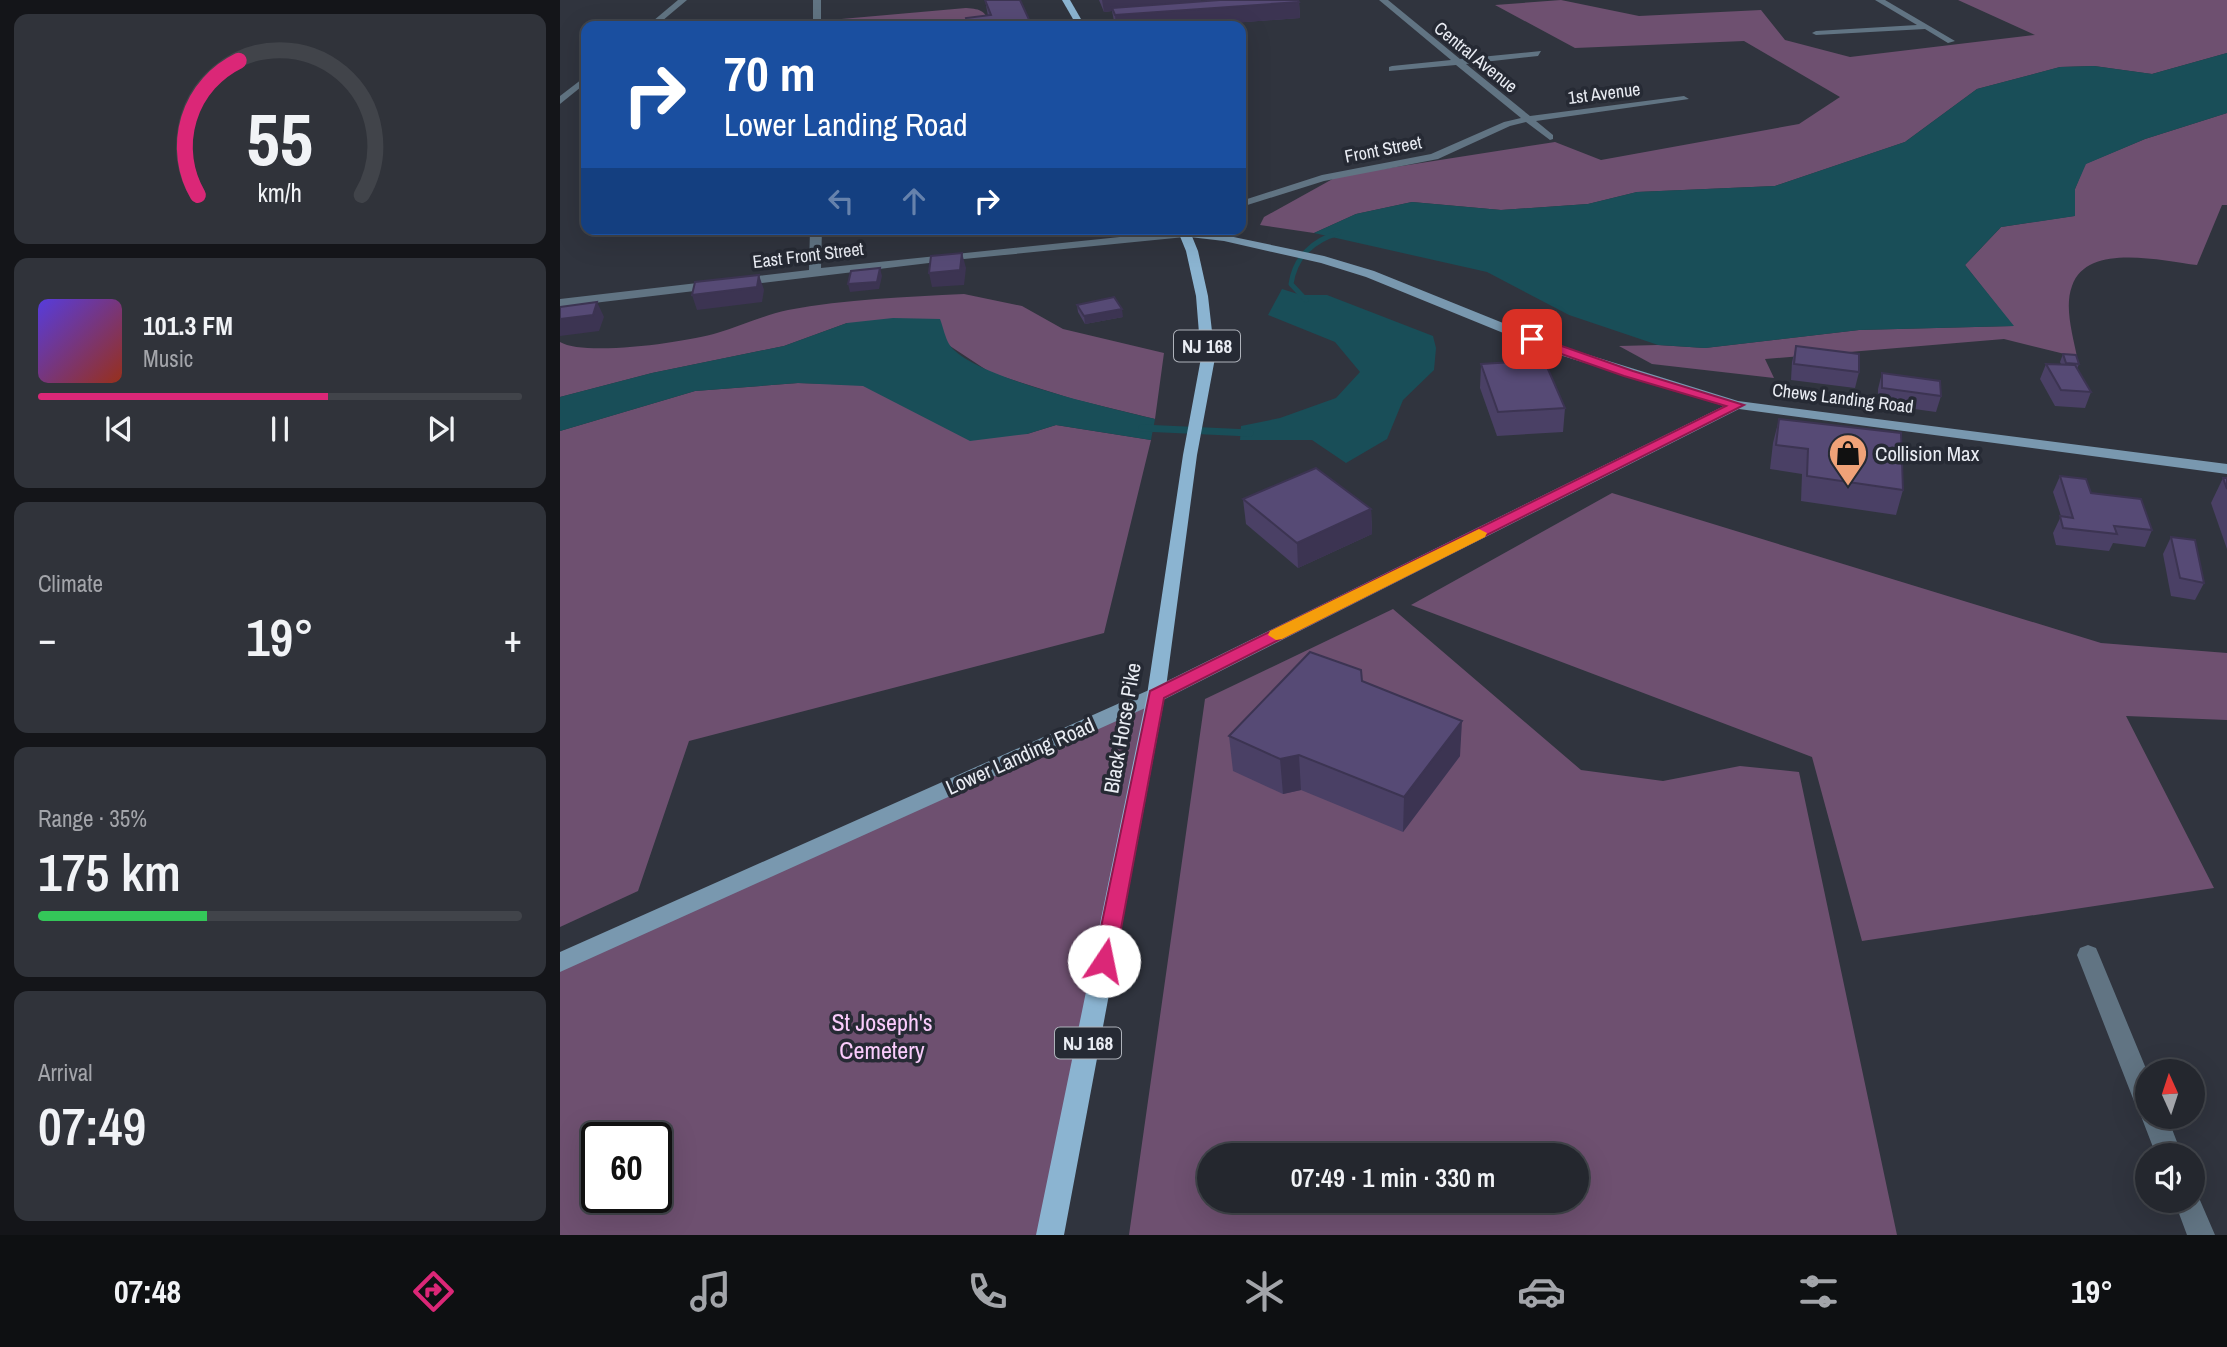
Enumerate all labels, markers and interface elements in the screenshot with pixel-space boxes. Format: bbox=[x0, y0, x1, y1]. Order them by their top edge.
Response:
street label: Central Avenue bbox=[1429, 16, 1523, 98]
text: 70 m bbox=[724, 40, 816, 106]
icon: right bbox=[609, 49, 700, 140]
street label: 1st Avenue bbox=[1566, 76, 1642, 110]
text: 55 bbox=[247, 90, 313, 188]
text: Lower Landing Road bbox=[724, 103, 968, 146]
street label: Front Street bbox=[1342, 129, 1424, 169]
text: km/h bbox=[258, 176, 302, 210]
icon: left bbox=[822, 182, 860, 220]
icon: ahead bbox=[895, 182, 933, 220]
icon: right bbox=[968, 182, 1006, 220]
street label: East Front Street bbox=[751, 236, 865, 274]
text: 101.3 FM bbox=[143, 308, 233, 343]
pin bbox=[1502, 309, 1562, 369]
icon: arrive bbox=[1513, 320, 1551, 358]
road number: NJ 168 bbox=[1174, 330, 1240, 362]
text: Music bbox=[143, 343, 193, 374]
street label: Chews Landing Road bbox=[1771, 377, 1915, 419]
icon: previous bbox=[100, 410, 138, 448]
icon: pause bbox=[261, 410, 299, 448]
icon: next bbox=[422, 410, 460, 448]
shop icon: Collision Max bbox=[1827, 432, 1869, 487]
place label: Collision Max bbox=[1875, 439, 1980, 468]
text: Climate bbox=[38, 568, 103, 599]
text: 19° bbox=[246, 602, 314, 672]
text: − bbox=[38, 613, 56, 664]
text: + bbox=[504, 613, 522, 664]
street label: Black Horse Pike bbox=[1096, 660, 1148, 796]
street label: Lower Landing Road bbox=[941, 710, 1099, 802]
text: Range · 35% bbox=[38, 803, 147, 834]
text: 175 km bbox=[38, 837, 181, 907]
position arrow bbox=[1067, 924, 1141, 998]
park label: St Joseph's Cemetery bbox=[831, 1006, 933, 1066]
road number: NJ 168 bbox=[1055, 1028, 1121, 1058]
text: Arrival bbox=[38, 1057, 93, 1088]
north arrow bbox=[2135, 1059, 2205, 1129]
map controls bbox=[2135, 1059, 2205, 1213]
text: 07:49 bbox=[38, 1091, 146, 1161]
speed limit sign: 60 bbox=[581, 1122, 672, 1213]
button: sound bbox=[2135, 1143, 2205, 1213]
text: 07:49 · 1 min · 330 m bbox=[1291, 1160, 1495, 1195]
icon: directions bbox=[409, 1267, 458, 1316]
icon: music bbox=[686, 1267, 735, 1316]
icon: phone bbox=[963, 1267, 1012, 1316]
icon: climate bbox=[1240, 1267, 1289, 1316]
icon: car bbox=[1517, 1267, 1566, 1316]
icon: filters bbox=[1794, 1267, 1843, 1316]
text: 07:48 bbox=[114, 1270, 181, 1313]
text: 19° bbox=[2071, 1270, 2113, 1313]

